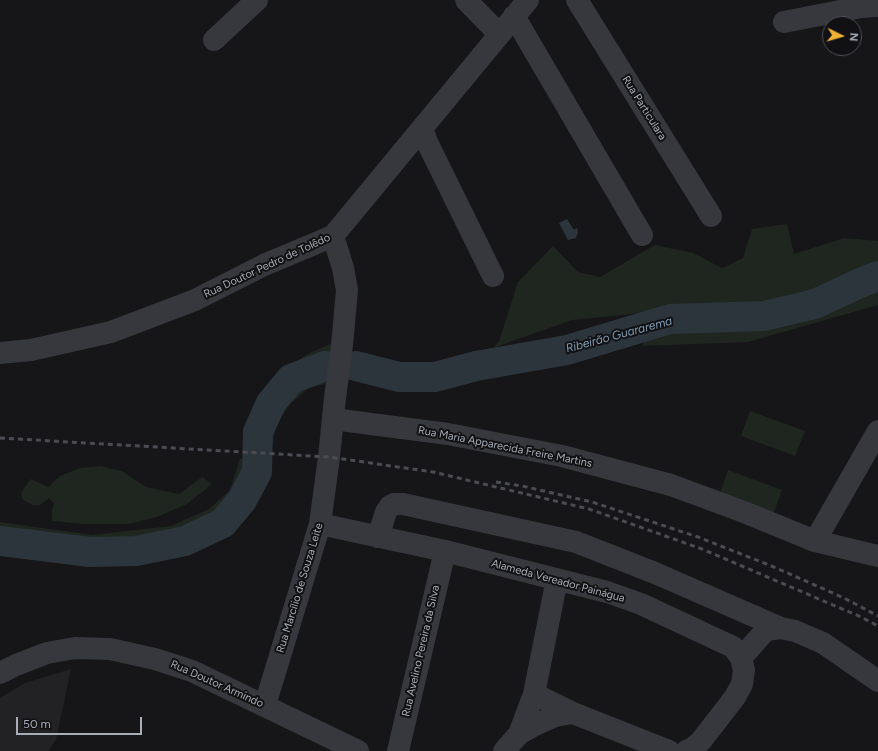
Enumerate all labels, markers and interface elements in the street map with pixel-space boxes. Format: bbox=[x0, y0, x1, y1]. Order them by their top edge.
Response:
north arrow bbox=[822, 16, 862, 56]
text: N bbox=[847, 32, 860, 42]
street label: Rua Particulara bbox=[619, 74, 669, 142]
street label: Rua Doutor Pedro de Tolêdo bbox=[202, 231, 332, 301]
water label: Ribeirão Guararema bbox=[564, 314, 674, 356]
street label: Rua Maria Apparecida Freire Martins bbox=[417, 424, 593, 470]
street label: Rua Marcílio de Souza Leite bbox=[274, 521, 326, 655]
street label: Alameda Vereador Painágua bbox=[490, 557, 626, 605]
street label: Rua Avelino Pereira da Silva bbox=[399, 584, 443, 718]
street label: Rua Doutor Armindo bbox=[168, 658, 266, 710]
scale bar bbox=[18, 709, 144, 735]
text: 50 m bbox=[23, 717, 51, 731]

